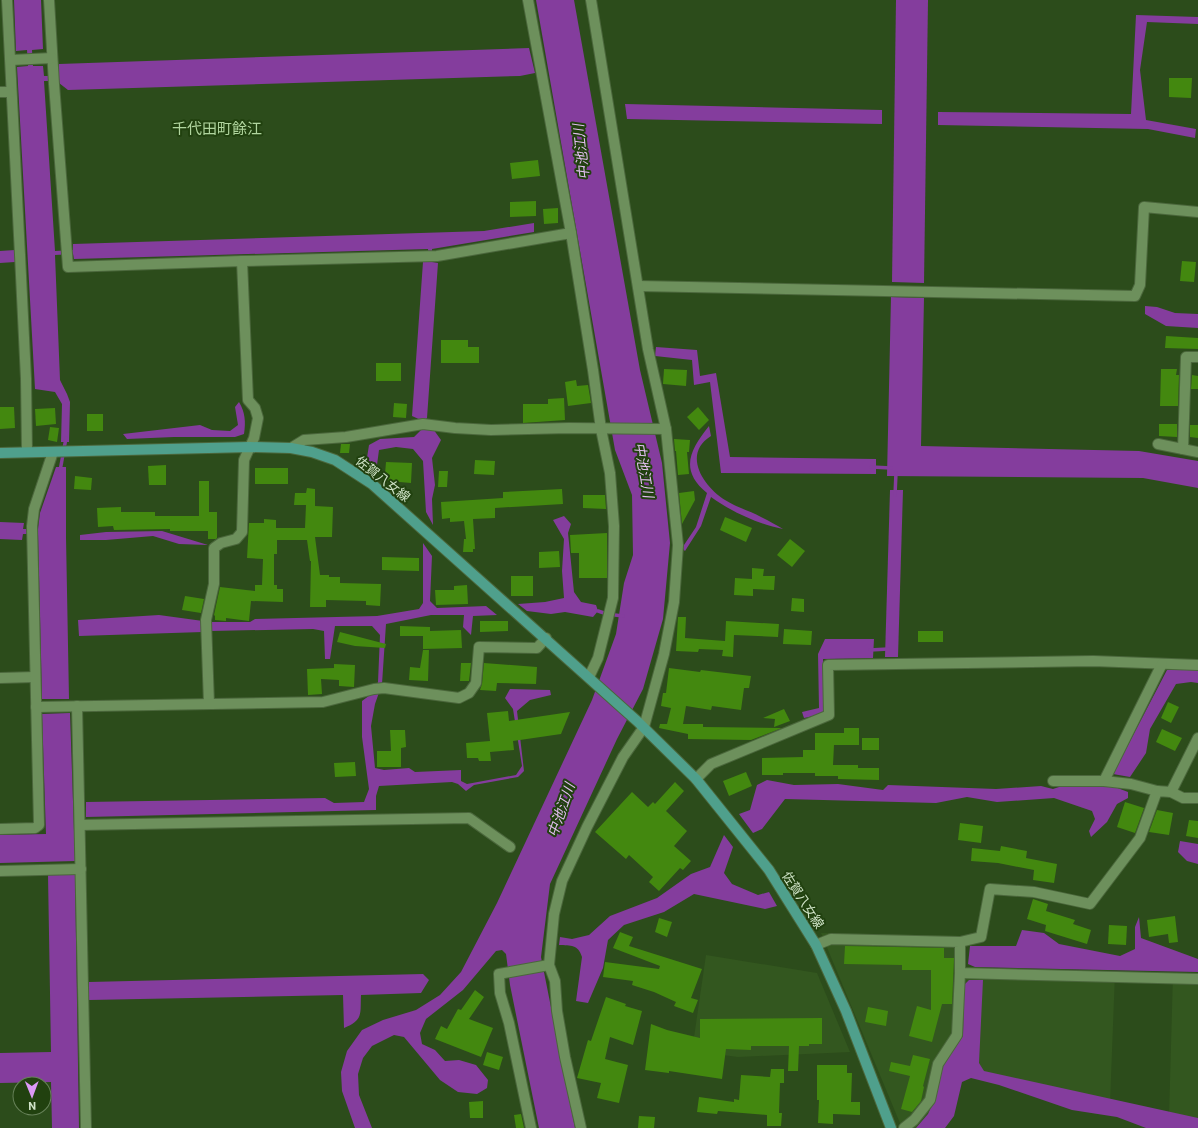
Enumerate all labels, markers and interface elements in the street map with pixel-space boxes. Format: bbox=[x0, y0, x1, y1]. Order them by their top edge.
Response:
district label: 千代田町餘江 bbox=[172, 120, 262, 138]
water label: 中池江川 bbox=[570, 121, 592, 181]
water label: 中池江川 bbox=[631, 441, 657, 501]
street label: 佐賀八女線 bbox=[353, 453, 413, 505]
water label: 中池江川 bbox=[544, 779, 578, 839]
street label: 佐賀八女線 bbox=[779, 869, 827, 931]
north arrow bbox=[12, 1076, 52, 1116]
text: N bbox=[28, 1099, 36, 1112]

